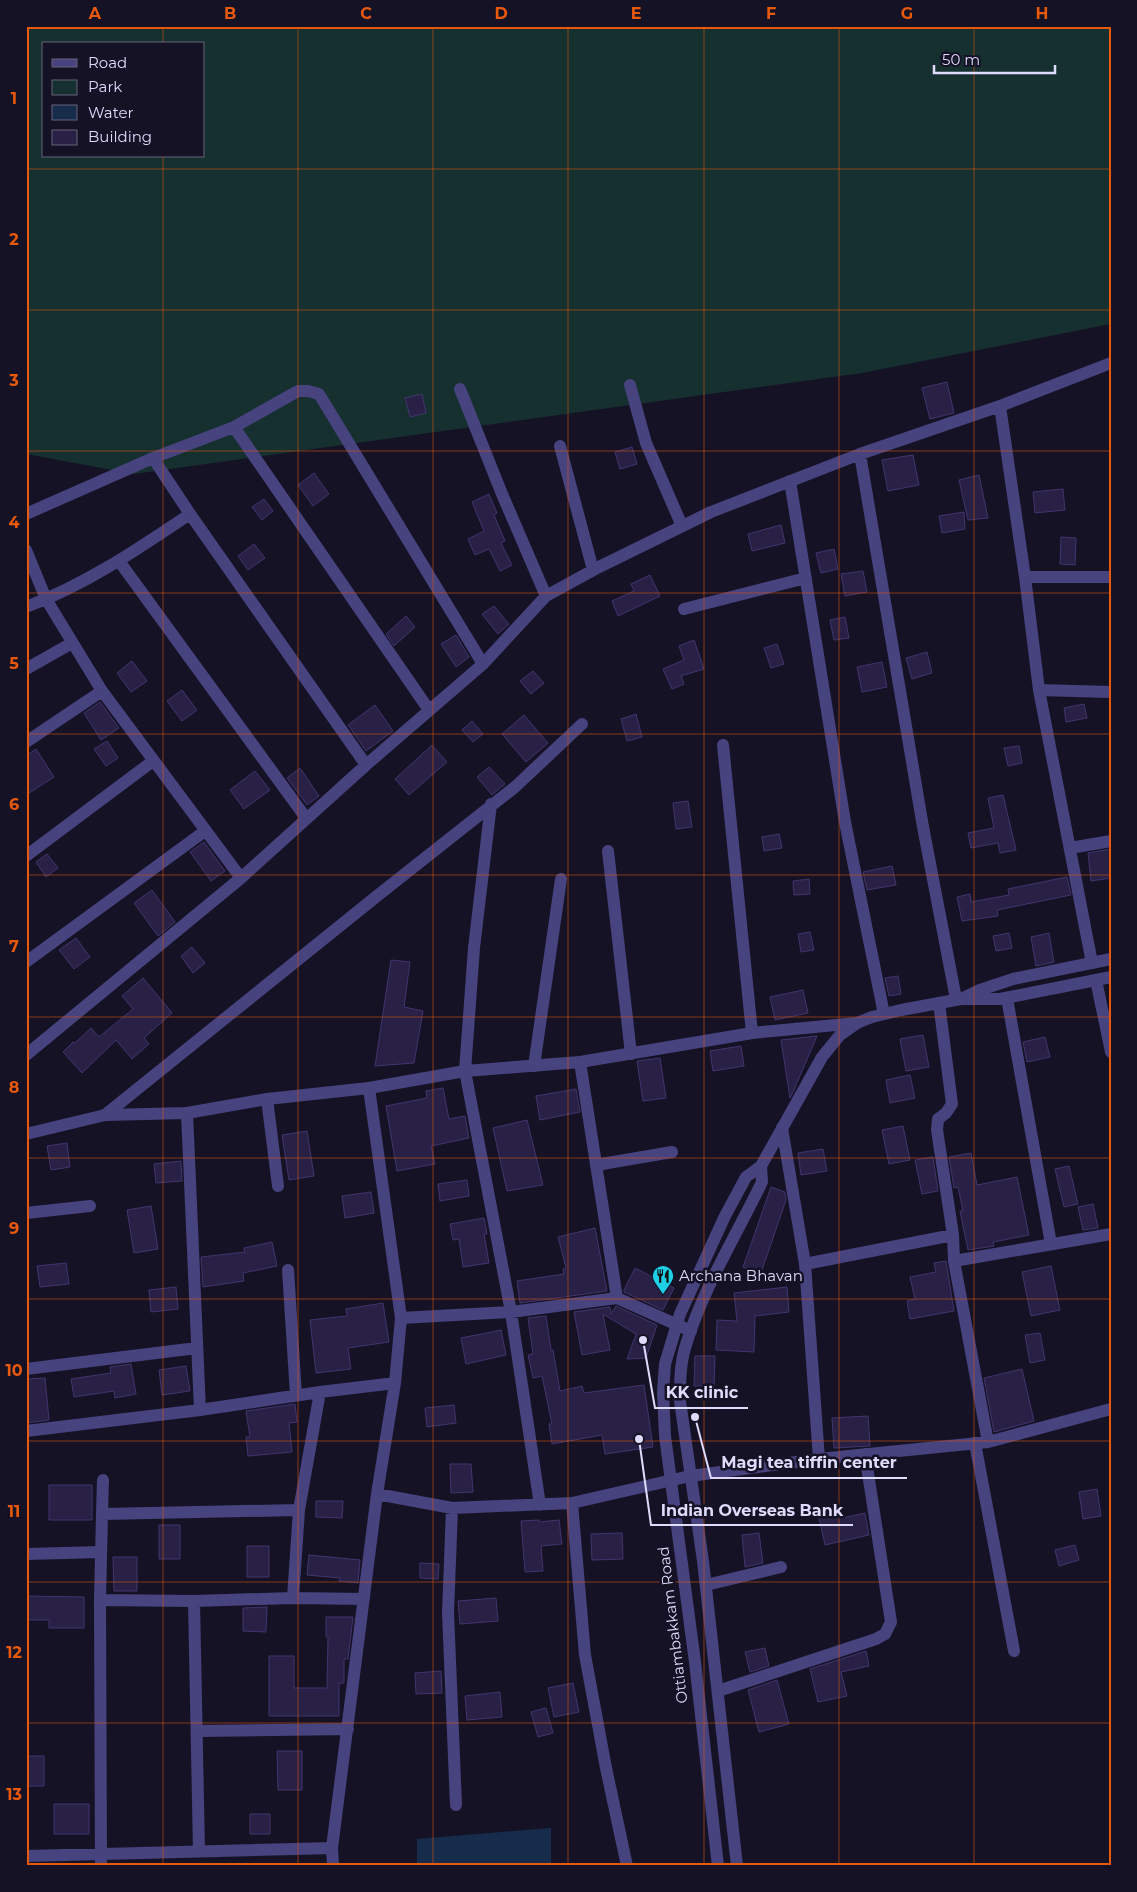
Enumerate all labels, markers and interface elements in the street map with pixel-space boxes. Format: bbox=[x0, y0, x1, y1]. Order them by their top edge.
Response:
text: A bbox=[88, 4, 102, 23]
text: B bbox=[224, 4, 236, 23]
text: C bbox=[360, 4, 372, 23]
text: D bbox=[494, 4, 508, 23]
text: E bbox=[631, 4, 641, 23]
text: F bbox=[766, 4, 776, 23]
text: G bbox=[901, 4, 913, 23]
text: H bbox=[1036, 4, 1048, 23]
legend bbox=[42, 42, 205, 158]
scale bar bbox=[934, 42, 1056, 74]
text: 50 m bbox=[942, 50, 980, 69]
text: Road bbox=[88, 53, 127, 72]
text: Park bbox=[88, 77, 122, 96]
text: 1 bbox=[11, 89, 17, 108]
text: Water bbox=[88, 103, 134, 122]
text: Building bbox=[88, 127, 152, 146]
text: 2 bbox=[9, 230, 19, 249]
text: 3 bbox=[8, 371, 19, 390]
text: 4 bbox=[8, 513, 20, 532]
text: 5 bbox=[9, 654, 19, 673]
text: 6 bbox=[9, 795, 19, 814]
text: 7 bbox=[9, 937, 19, 956]
text: 8 bbox=[9, 1078, 19, 1097]
text: 9 bbox=[9, 1219, 19, 1238]
restaurant icon: Archana Bhavan bbox=[651, 1264, 675, 1295]
place label: Archana Bhavan bbox=[679, 1266, 803, 1285]
text: 10 bbox=[5, 1361, 23, 1380]
callout: KK clinic bbox=[655, 1377, 748, 1408]
text: KK clinic bbox=[666, 1383, 739, 1402]
callout: Magi tea tiffin center bbox=[711, 1447, 907, 1478]
text: Magi tea tiffin center bbox=[721, 1453, 897, 1472]
callout: Indian Overseas Bank bbox=[651, 1494, 853, 1525]
text: Indian Overseas Bank bbox=[661, 1501, 844, 1520]
text: 11 bbox=[8, 1502, 20, 1521]
street label: Ottiambakkam Road bbox=[653, 1545, 692, 1705]
text: 12 bbox=[6, 1643, 22, 1662]
text: 13 bbox=[6, 1785, 22, 1804]

